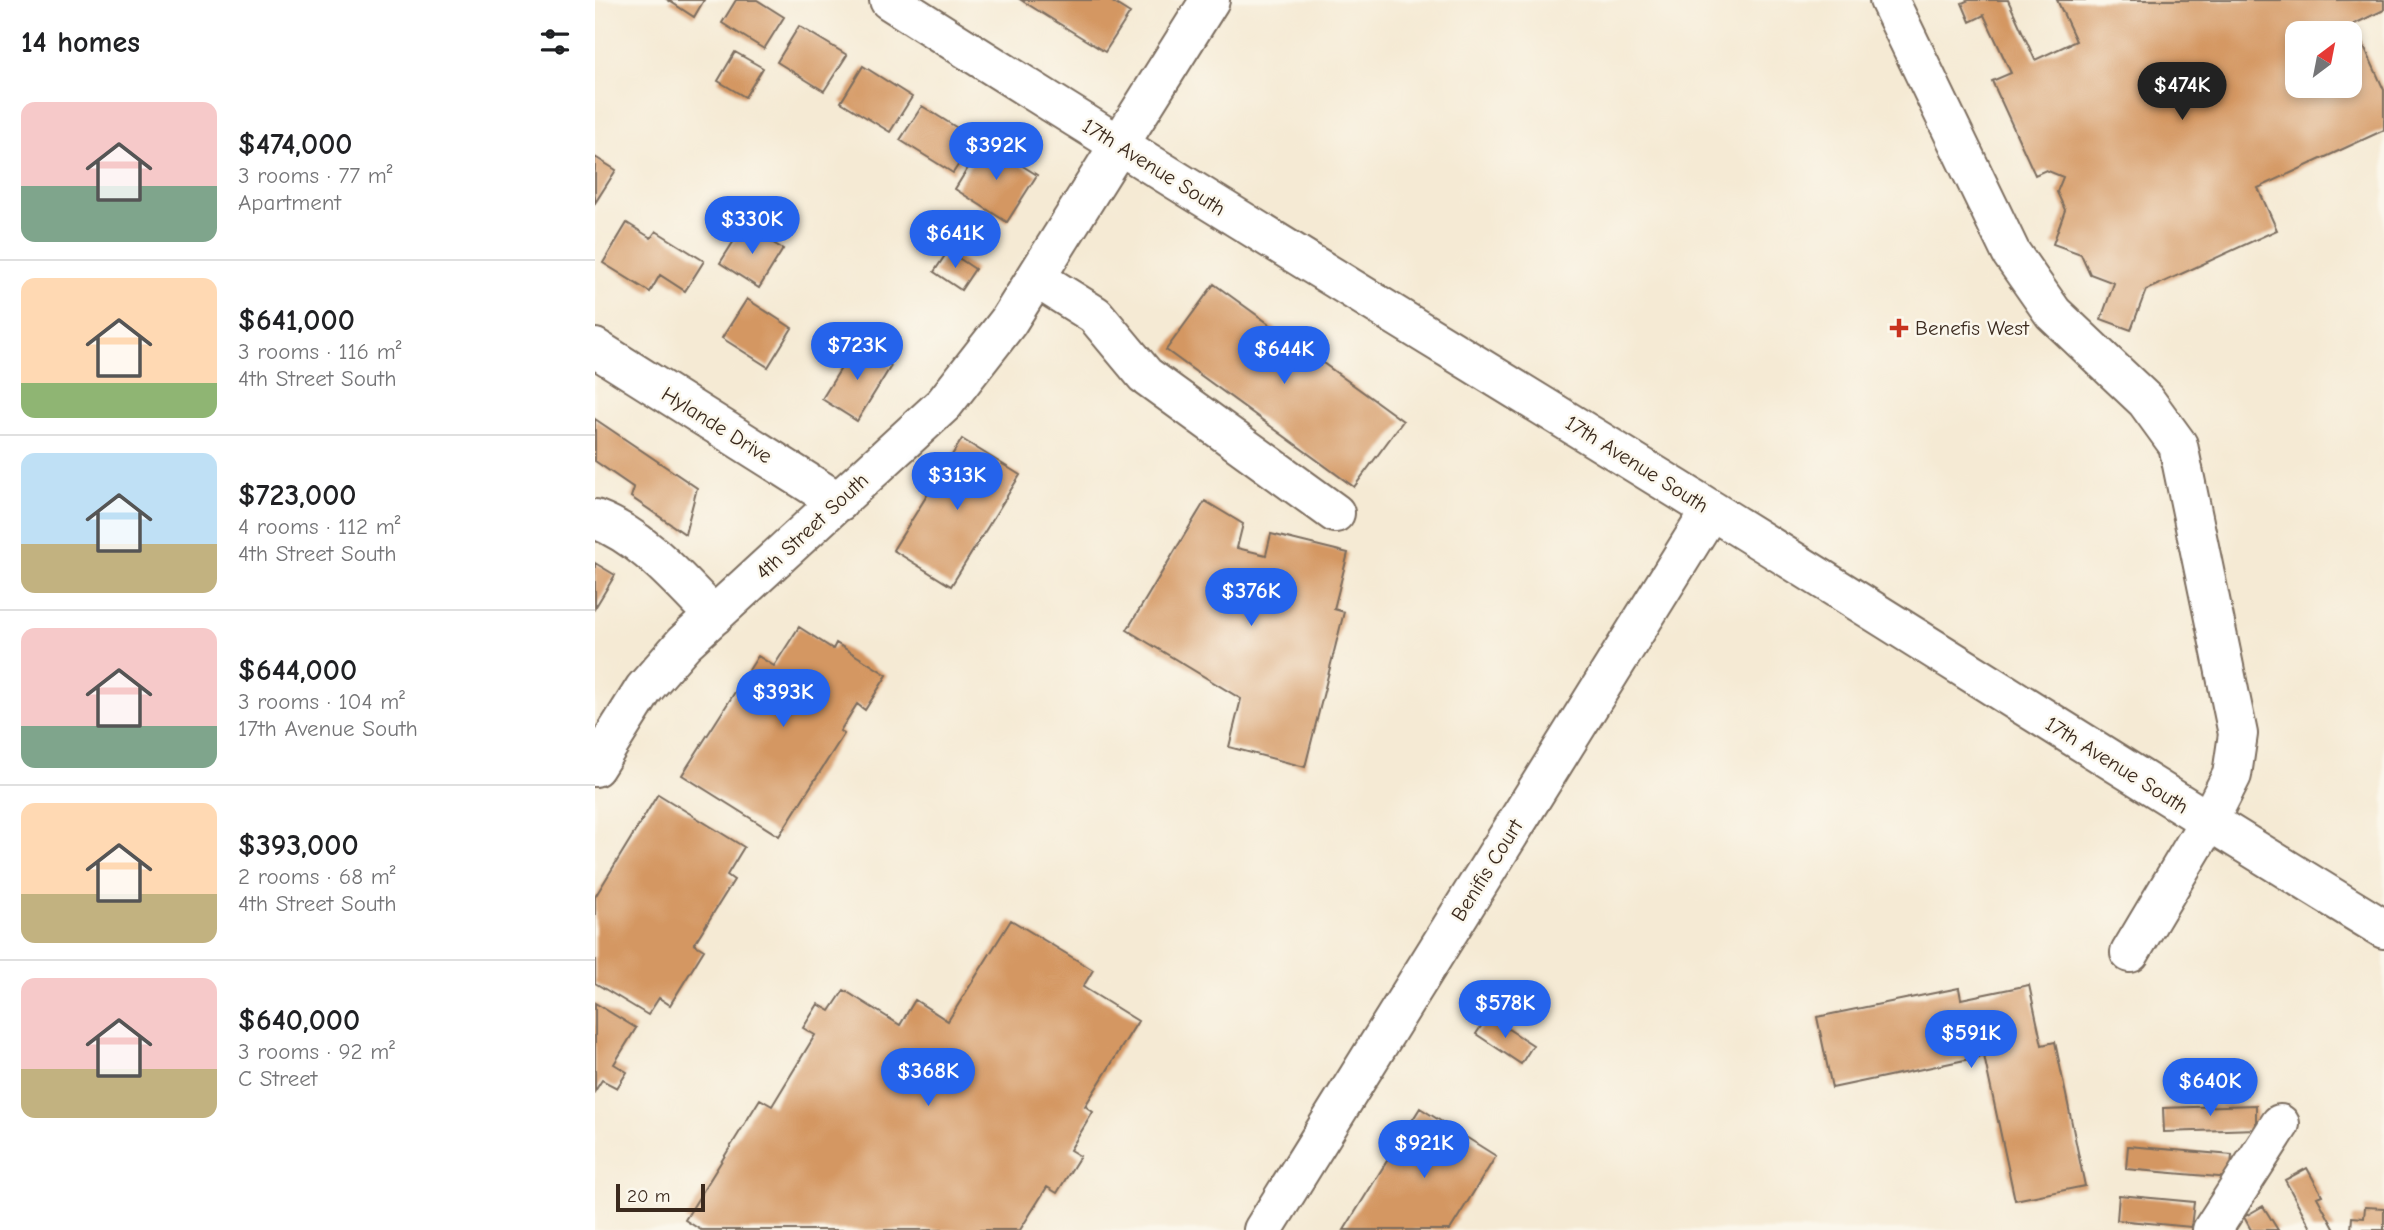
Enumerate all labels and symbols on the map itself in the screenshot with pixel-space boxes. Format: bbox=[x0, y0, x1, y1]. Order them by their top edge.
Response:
north arrow bbox=[2285, 21, 2363, 98]
pin: $474K bbox=[2133, 62, 2231, 122]
street label: 17th Avenue South bbox=[1078, 113, 1230, 221]
pin: $392K bbox=[947, 122, 1045, 182]
pin: $330K bbox=[703, 196, 801, 256]
pin: $641K bbox=[906, 210, 1004, 270]
place label: Benefis West bbox=[1915, 316, 2030, 340]
marker: Benefis West bbox=[1889, 318, 1909, 338]
pin: $723K bbox=[808, 322, 906, 382]
pin: $644K bbox=[1235, 326, 1333, 386]
street label: Hylande Drive bbox=[657, 382, 777, 468]
street label: 17th Avenue South bbox=[1561, 410, 1713, 518]
pin: $313K bbox=[908, 452, 1006, 512]
street label: 4th Street South bbox=[751, 468, 873, 584]
pin: $376K bbox=[1202, 568, 1300, 628]
pin: $393K bbox=[734, 670, 832, 729]
street label: 17th Avenue South bbox=[2041, 711, 2193, 819]
street label: Benifis Court bbox=[1446, 814, 1528, 925]
pin: $578K bbox=[1456, 981, 1554, 1040]
pin: $591K bbox=[1922, 1010, 2020, 1070]
pin: $368K bbox=[879, 1048, 977, 1108]
pin: $640K bbox=[2161, 1058, 2259, 1118]
pin: $921K bbox=[1375, 1120, 1473, 1180]
scale bar bbox=[616, 1181, 705, 1213]

